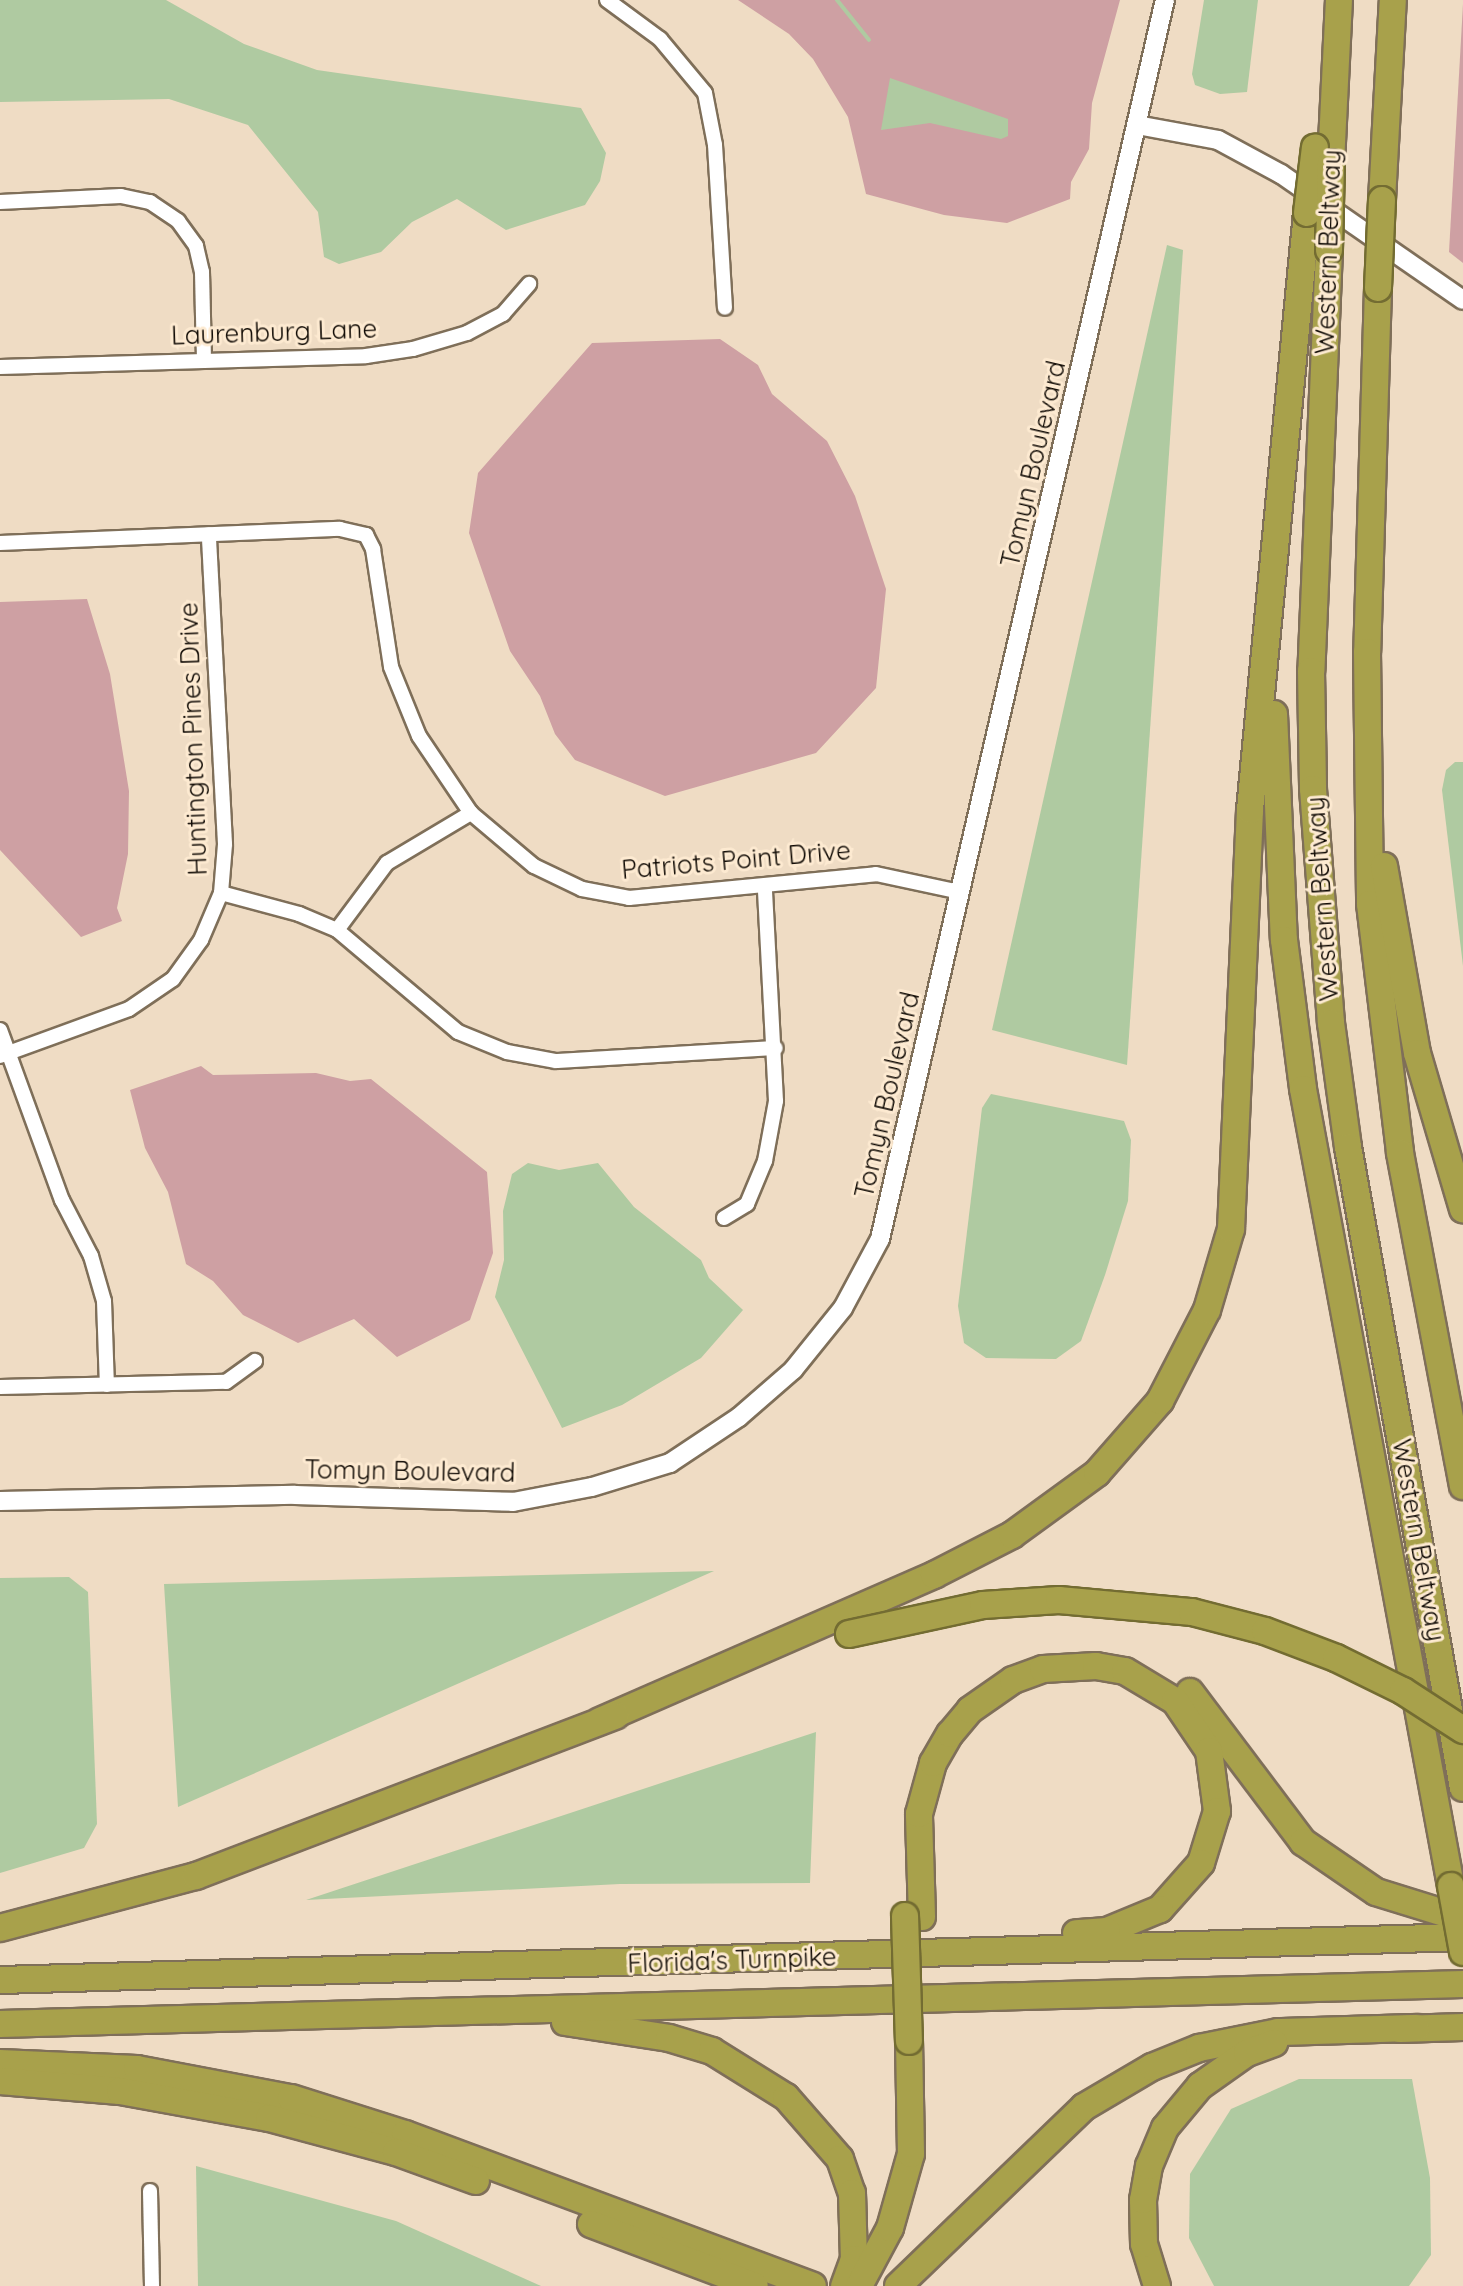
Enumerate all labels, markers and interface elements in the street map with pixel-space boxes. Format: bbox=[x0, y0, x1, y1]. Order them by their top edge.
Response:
street label: Western Beltway bbox=[1309, 149, 1347, 355]
street label: Laurenburg Lane bbox=[170, 313, 378, 351]
street label: Tomyn Boulevard bbox=[994, 358, 1072, 570]
street label: Huntington Pines Drive bbox=[173, 602, 213, 876]
street label: Western Beltway bbox=[1299, 796, 1345, 1002]
street label: Patriots Point Drive bbox=[620, 834, 852, 886]
street label: Tomyn Boulevard bbox=[848, 989, 926, 1201]
street label: Western Beltway bbox=[1386, 1437, 1452, 1643]
street label: Tomyn Boulevard bbox=[304, 1454, 516, 1488]
street label: Florida's Turnpike bbox=[627, 1941, 837, 1979]

